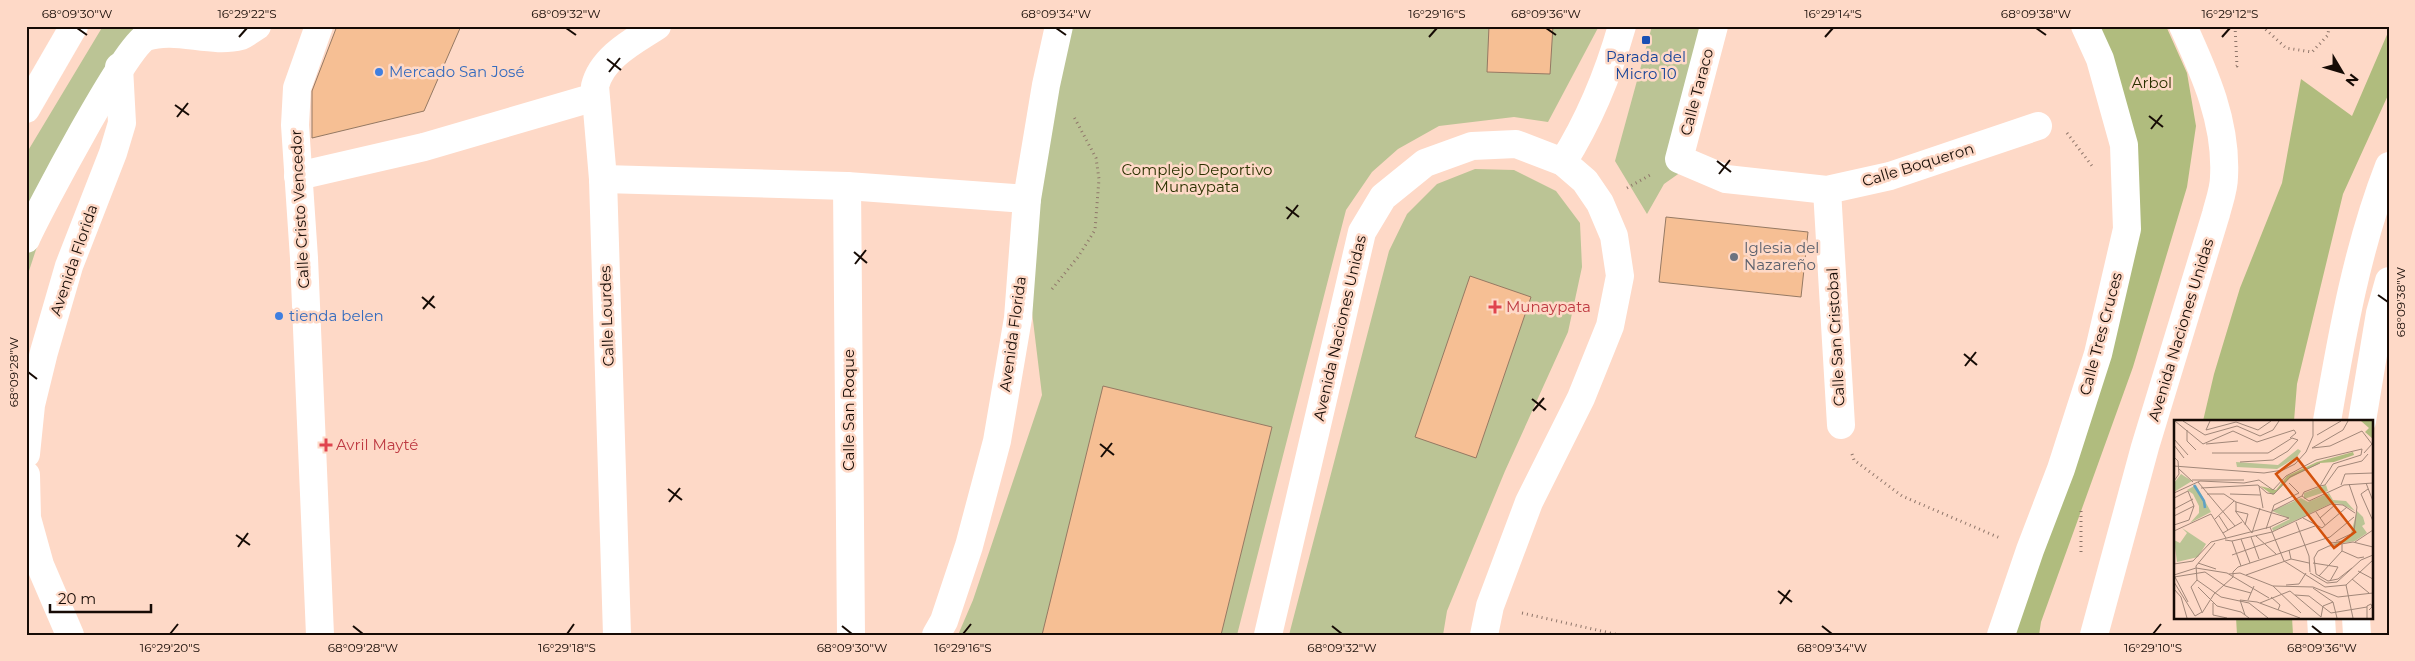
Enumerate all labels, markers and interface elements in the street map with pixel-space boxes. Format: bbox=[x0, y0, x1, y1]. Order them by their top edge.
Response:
text: 68°09'30"W bbox=[42, 6, 112, 21]
text: 16°29'22"S bbox=[217, 6, 277, 21]
text: 68°09'32"W bbox=[531, 6, 601, 21]
text: 68°09'34"W bbox=[1021, 6, 1091, 21]
text: 16°29'16"S bbox=[1408, 6, 1466, 21]
text: 68°09'36"W bbox=[1511, 6, 1581, 21]
text: 16°29'14"S bbox=[1804, 6, 1862, 21]
text: 68°09'38"W bbox=[2001, 6, 2071, 21]
text: 16°29'12"S bbox=[2202, 6, 2259, 21]
marker: Parada del Micro 10 bbox=[1640, 34, 1652, 46]
street label: Calle Taraco bbox=[1676, 46, 1717, 138]
place label: Parada del Micro 10 bbox=[1606, 47, 1686, 83]
north arrow bbox=[2318, 48, 2368, 98]
place label: Mercado San José bbox=[389, 62, 524, 81]
marker: Mercado San José bbox=[373, 66, 385, 78]
text: N bbox=[2342, 70, 2363, 90]
park label: Arbol bbox=[2132, 73, 2172, 92]
street label: Calle Cristo Vencedor bbox=[286, 129, 313, 289]
street label: Calle Boqueron bbox=[1860, 139, 1976, 191]
park label: Complejo Deportivo Munaypata bbox=[1122, 160, 1272, 196]
street label: Avenida Florida bbox=[46, 202, 101, 318]
street label: Avenida Naciones Unidas bbox=[1309, 233, 1370, 423]
street label: Avenida Naciones Unidas bbox=[2144, 236, 2217, 424]
place label: Iglesia del Nazareño bbox=[1744, 238, 1819, 274]
marker: Iglesia del Nazareño bbox=[1728, 251, 1740, 263]
street label: Calle Lourdes bbox=[595, 265, 618, 367]
street label: Calle San Cristobal bbox=[1822, 267, 1849, 407]
text: 68°09'38"W bbox=[2393, 267, 2408, 337]
street label: Calle Tres Cruces bbox=[2075, 270, 2126, 397]
street label: Avenida Florida bbox=[995, 275, 1030, 393]
place label: Munaypata bbox=[1506, 297, 1591, 316]
marker: Munaypata bbox=[1488, 300, 1502, 314]
place label: tienda belen bbox=[289, 306, 384, 325]
marker: tienda belen bbox=[273, 310, 285, 322]
text: 68°09'28"W bbox=[6, 337, 21, 407]
street label: Calle San Roque bbox=[839, 349, 858, 471]
inset map bbox=[2174, 420, 2372, 618]
place label: Avril Mayté bbox=[336, 435, 418, 454]
marker: Avril Mayté bbox=[320, 439, 332, 451]
scale bar bbox=[50, 581, 151, 613]
text: 20 m bbox=[58, 589, 96, 608]
text: 16°29'20"S bbox=[140, 640, 200, 655]
text: 68°09'28"W bbox=[328, 640, 398, 655]
text: 16°29'18"S bbox=[538, 640, 596, 655]
text: 68°09'30"W bbox=[817, 640, 887, 655]
text: 16°29'16"S bbox=[934, 640, 992, 655]
text: 68°09'32"W bbox=[1307, 640, 1377, 655]
text: 68°09'34"W bbox=[1797, 640, 1867, 655]
text: 16°29'10"S bbox=[2124, 640, 2182, 655]
text: 68°09'36"W bbox=[2287, 640, 2357, 655]

